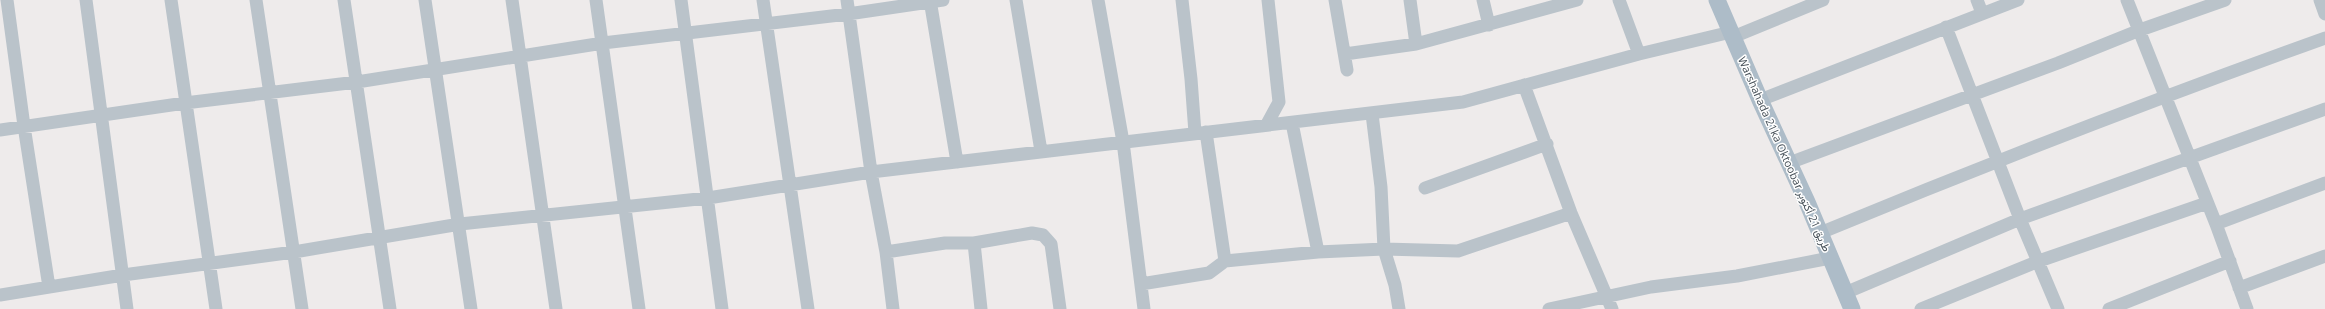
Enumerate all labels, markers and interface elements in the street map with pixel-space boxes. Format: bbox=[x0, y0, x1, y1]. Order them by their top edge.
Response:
street label: Warshahada 21ka Oktoobar طريق 21 أكتوبر bbox=[1735, 54, 1835, 254]

